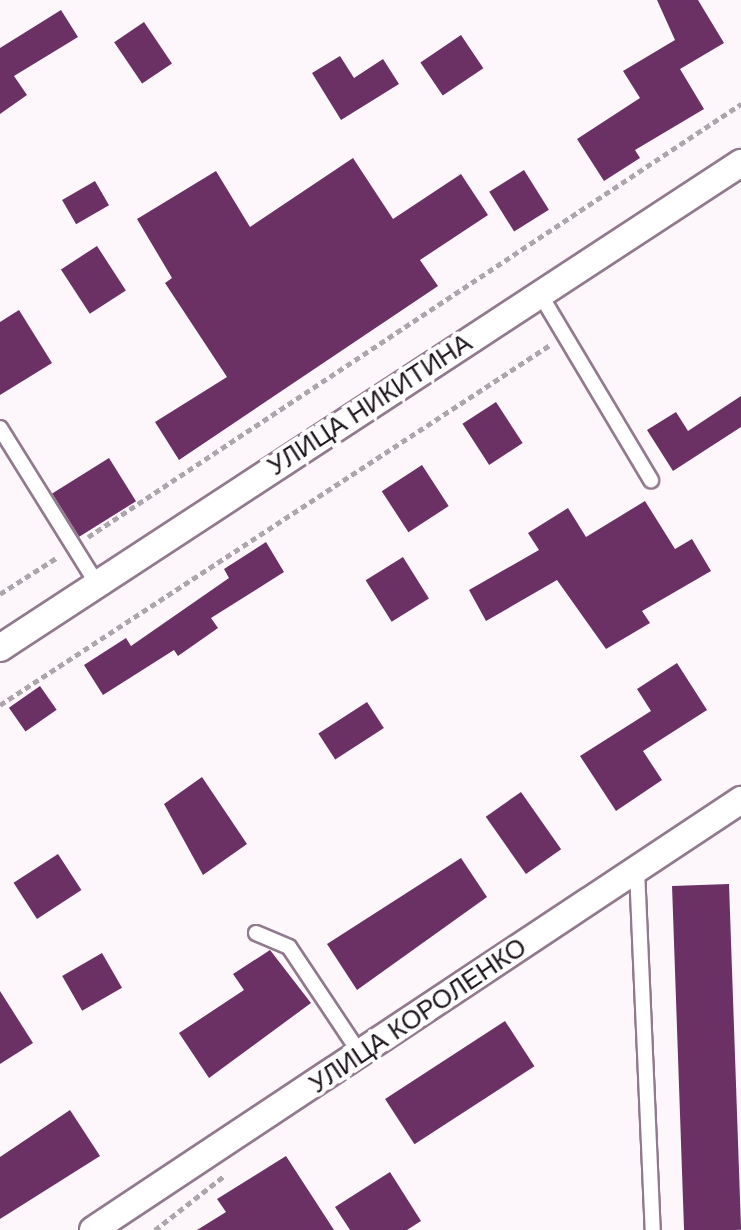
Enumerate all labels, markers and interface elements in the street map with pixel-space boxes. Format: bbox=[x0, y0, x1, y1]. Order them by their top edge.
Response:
street label: УЛИЦА НИКИТИНА bbox=[262, 327, 478, 483]
street label: УЛИЦА КОРОЛЕНКО bbox=[303, 932, 533, 1100]

